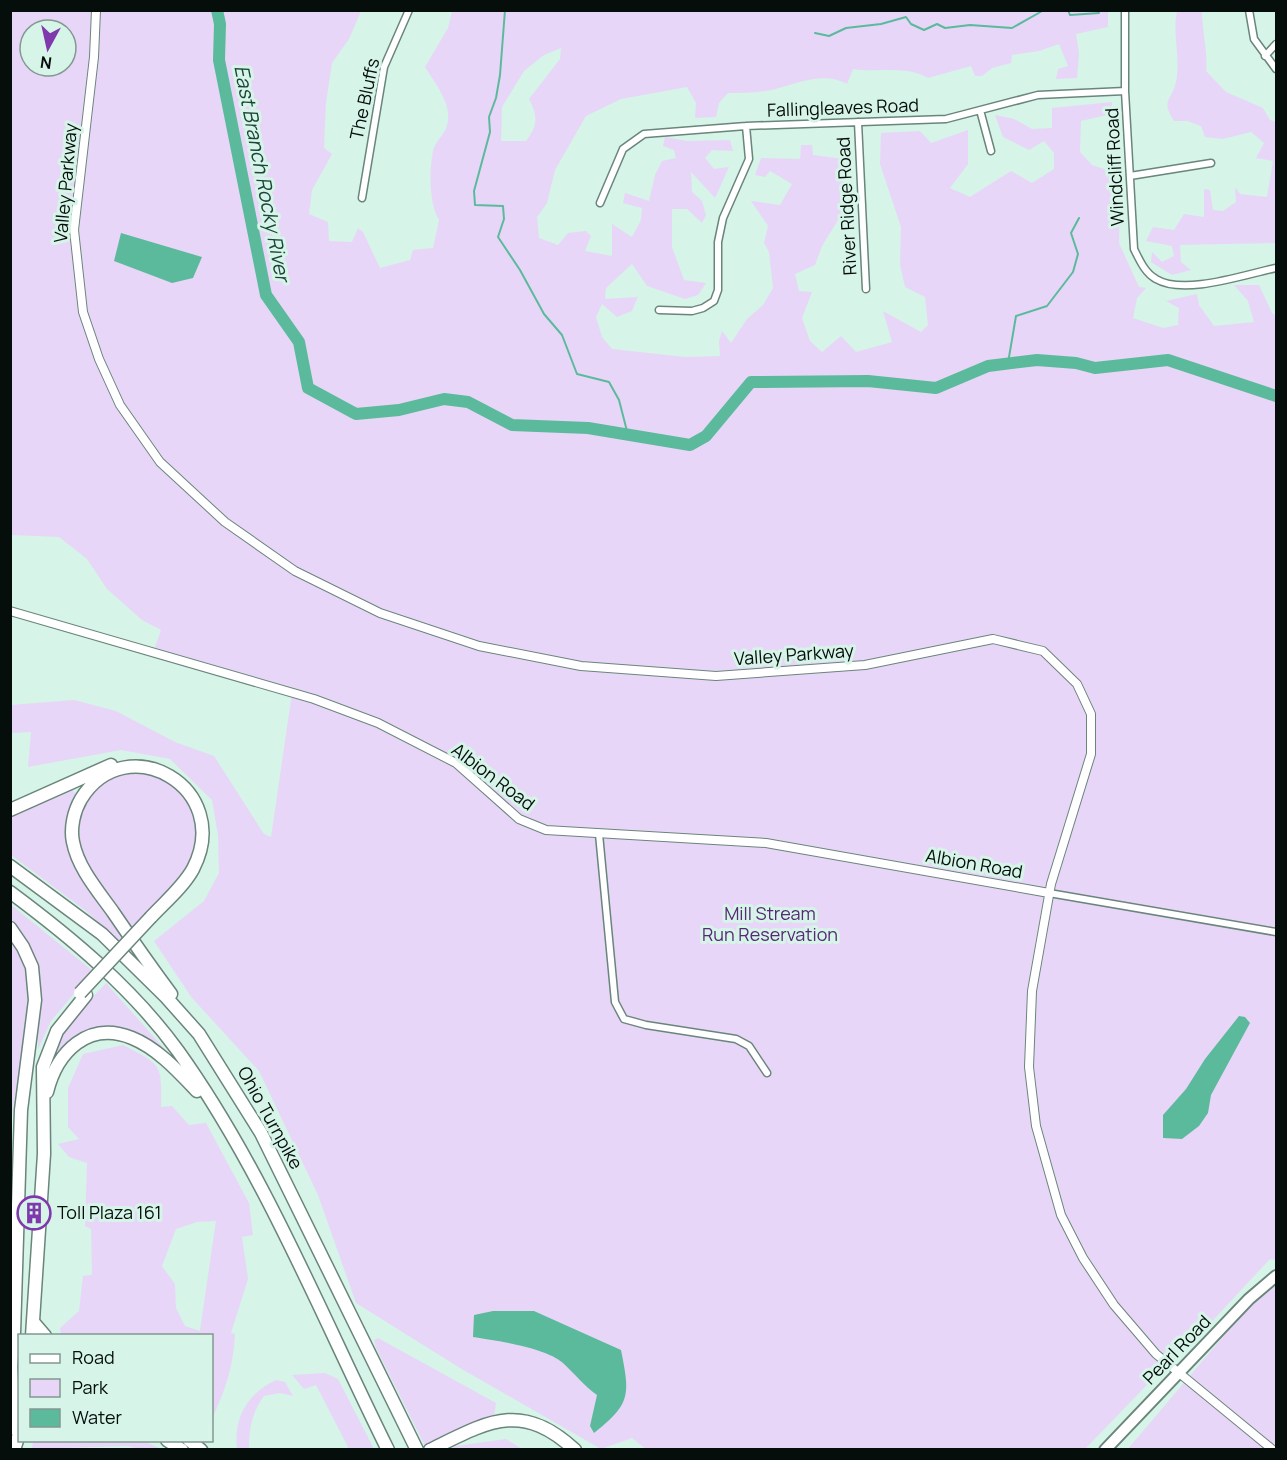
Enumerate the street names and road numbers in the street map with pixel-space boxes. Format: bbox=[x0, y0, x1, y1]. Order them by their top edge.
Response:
street label: The Bluffs bbox=[344, 56, 384, 142]
street label: Fallingleaves Road bbox=[767, 92, 919, 122]
street label: Windcliff Road bbox=[1099, 107, 1129, 227]
street label: Valley Parkway bbox=[48, 122, 82, 244]
street label: River Ridge Road bbox=[830, 136, 862, 276]
street label: Valley Parkway bbox=[733, 638, 855, 670]
street label: Albion Road bbox=[447, 737, 540, 815]
street label: Albion Road bbox=[924, 843, 1025, 883]
street label: Ohio Turnpike bbox=[233, 1062, 309, 1173]
street label: Pearl Road bbox=[1137, 1309, 1216, 1389]

